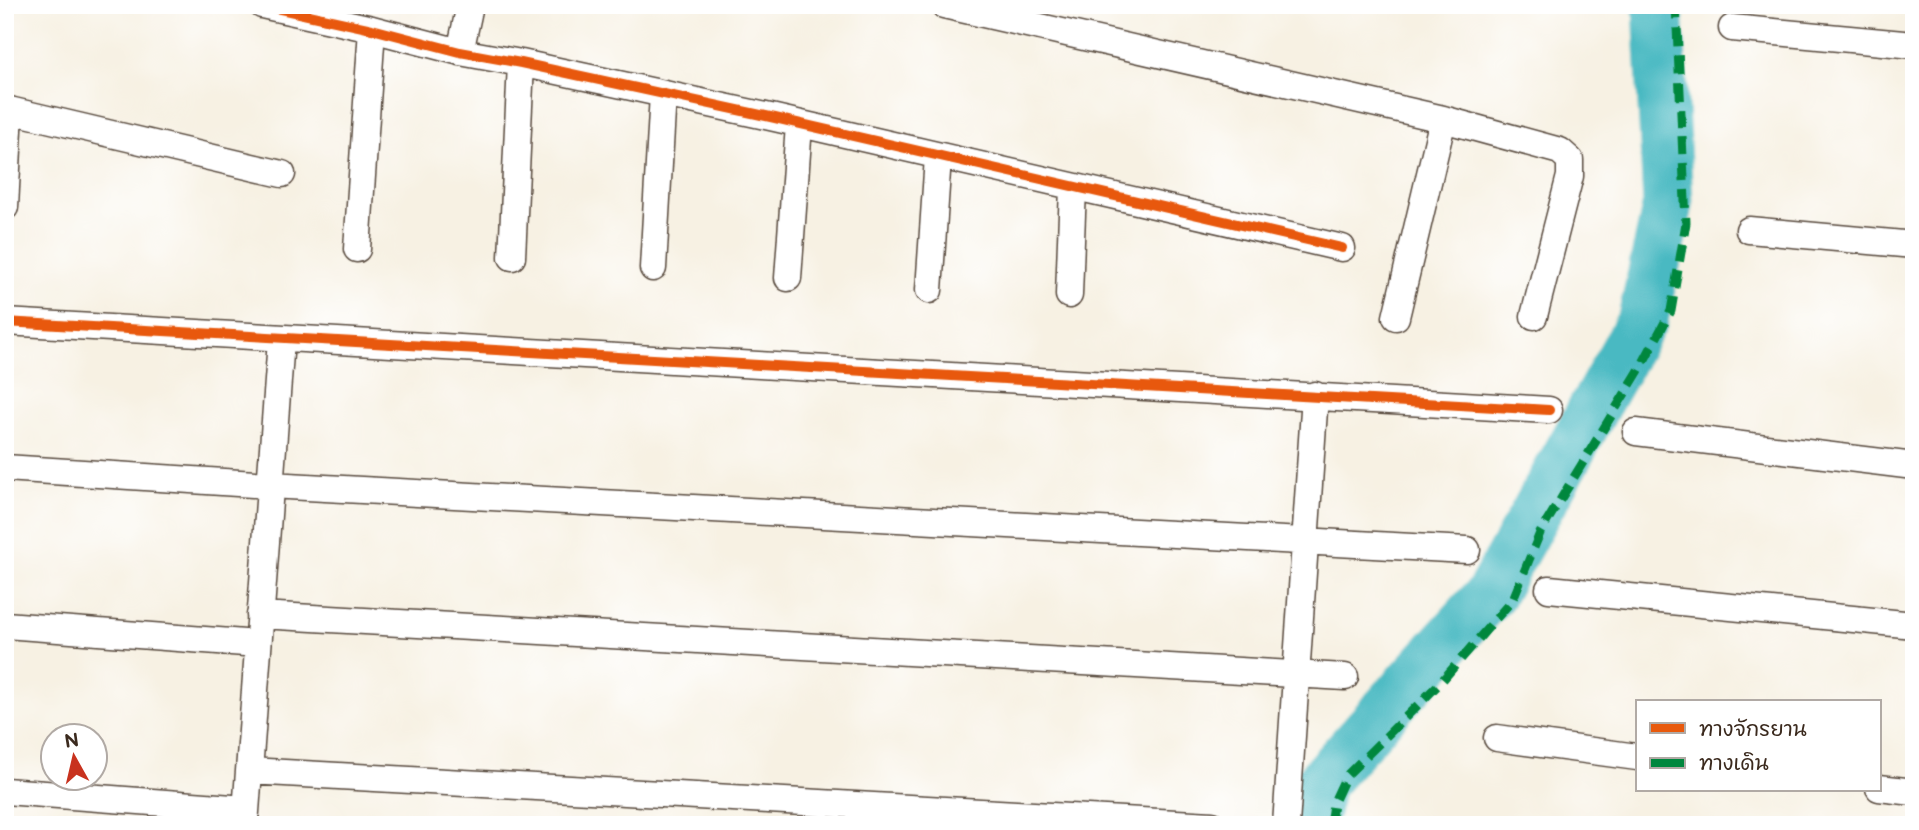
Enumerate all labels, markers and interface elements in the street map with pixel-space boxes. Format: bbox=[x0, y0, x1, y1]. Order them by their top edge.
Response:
legend bbox=[1636, 700, 1881, 792]
text: ทางจักรยาน bbox=[1699, 717, 1807, 742]
north arrow bbox=[38, 722, 108, 792]
text: N bbox=[63, 729, 81, 754]
text: ทางเดิน bbox=[1699, 751, 1769, 776]

